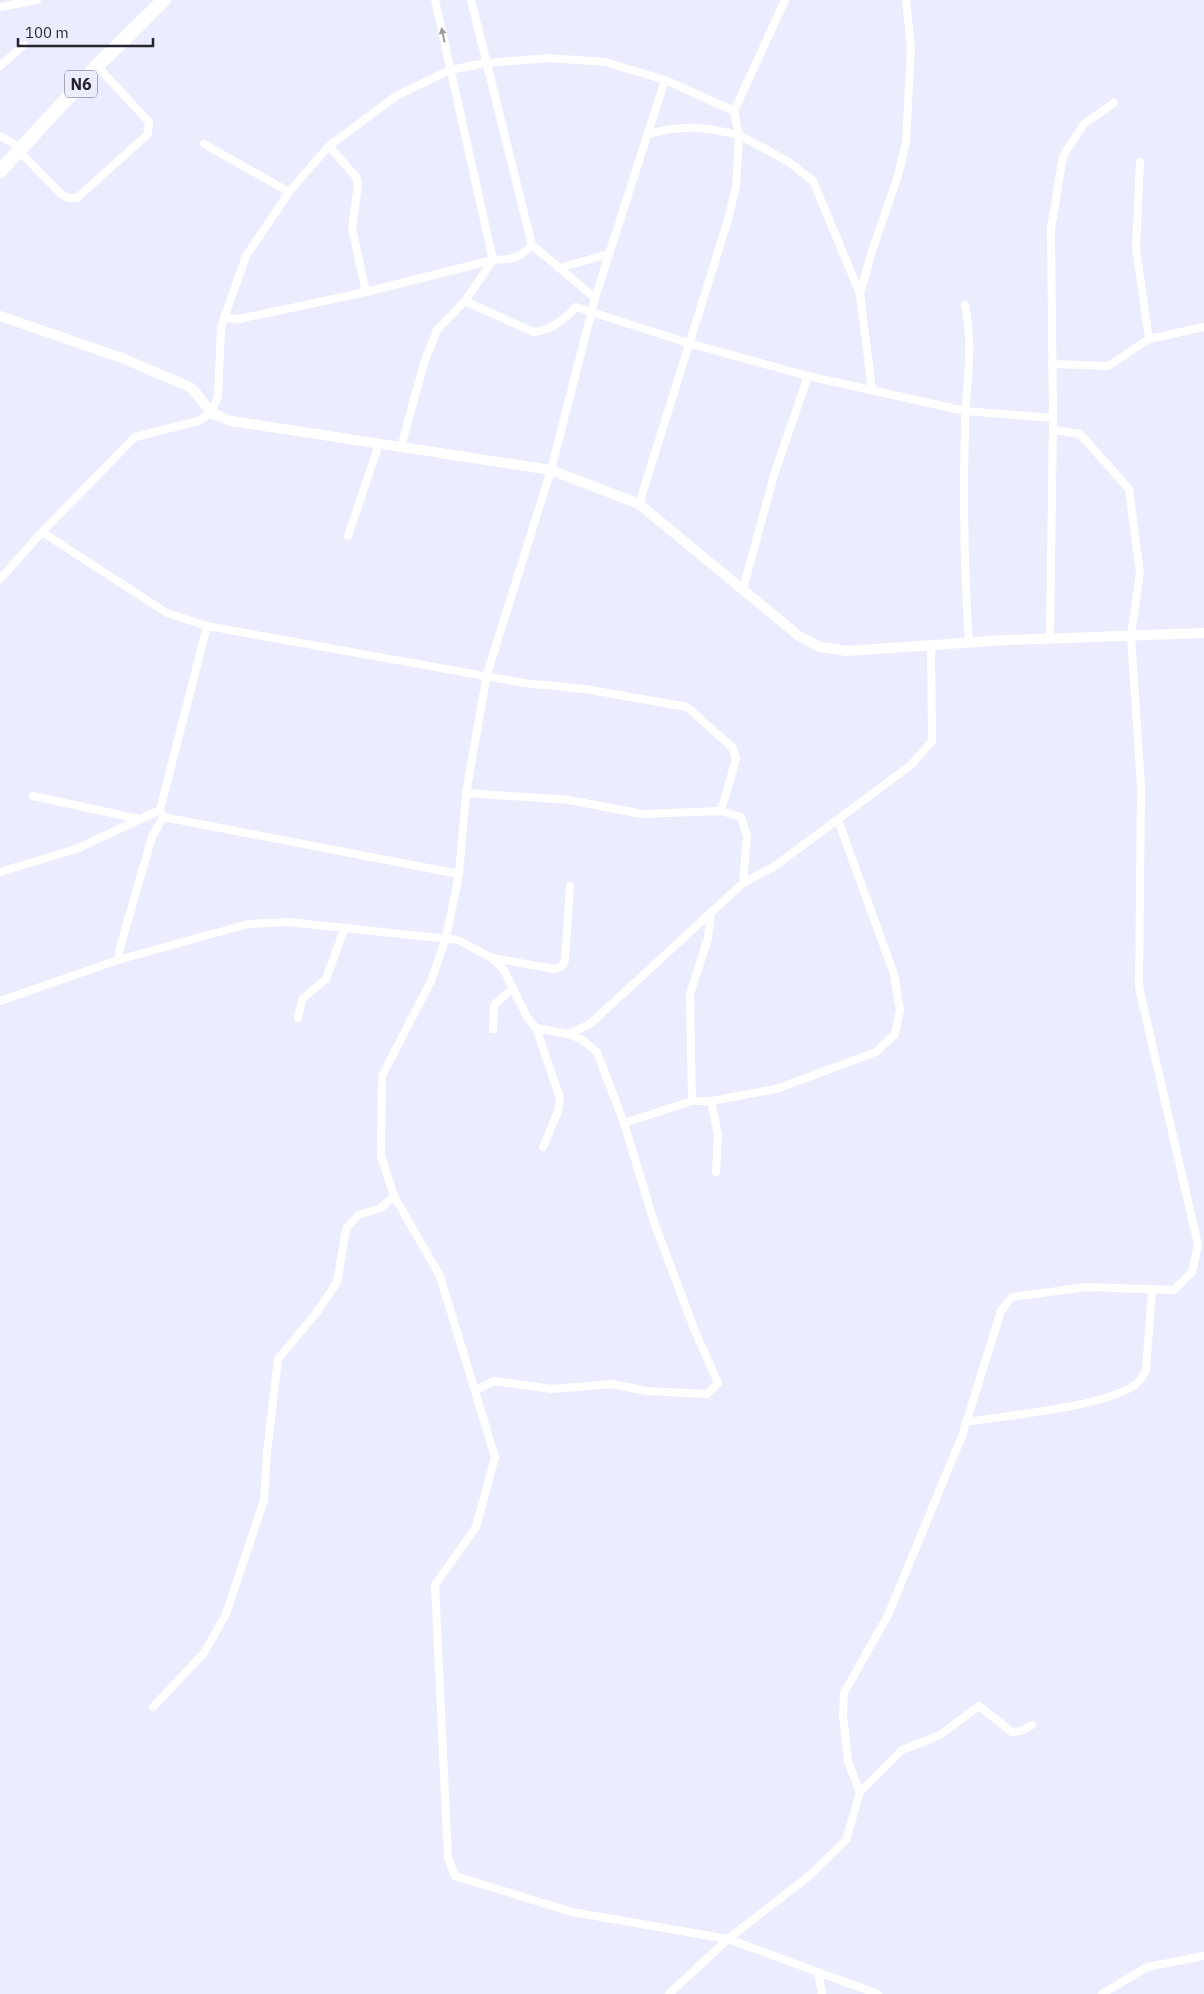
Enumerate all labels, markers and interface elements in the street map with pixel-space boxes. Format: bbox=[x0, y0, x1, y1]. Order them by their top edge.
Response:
scale bar bbox=[18, 15, 152, 47]
text: 100 m bbox=[25, 23, 69, 42]
one-way arrow bbox=[438, 26, 446, 42]
road number: N6 bbox=[65, 70, 97, 98]

